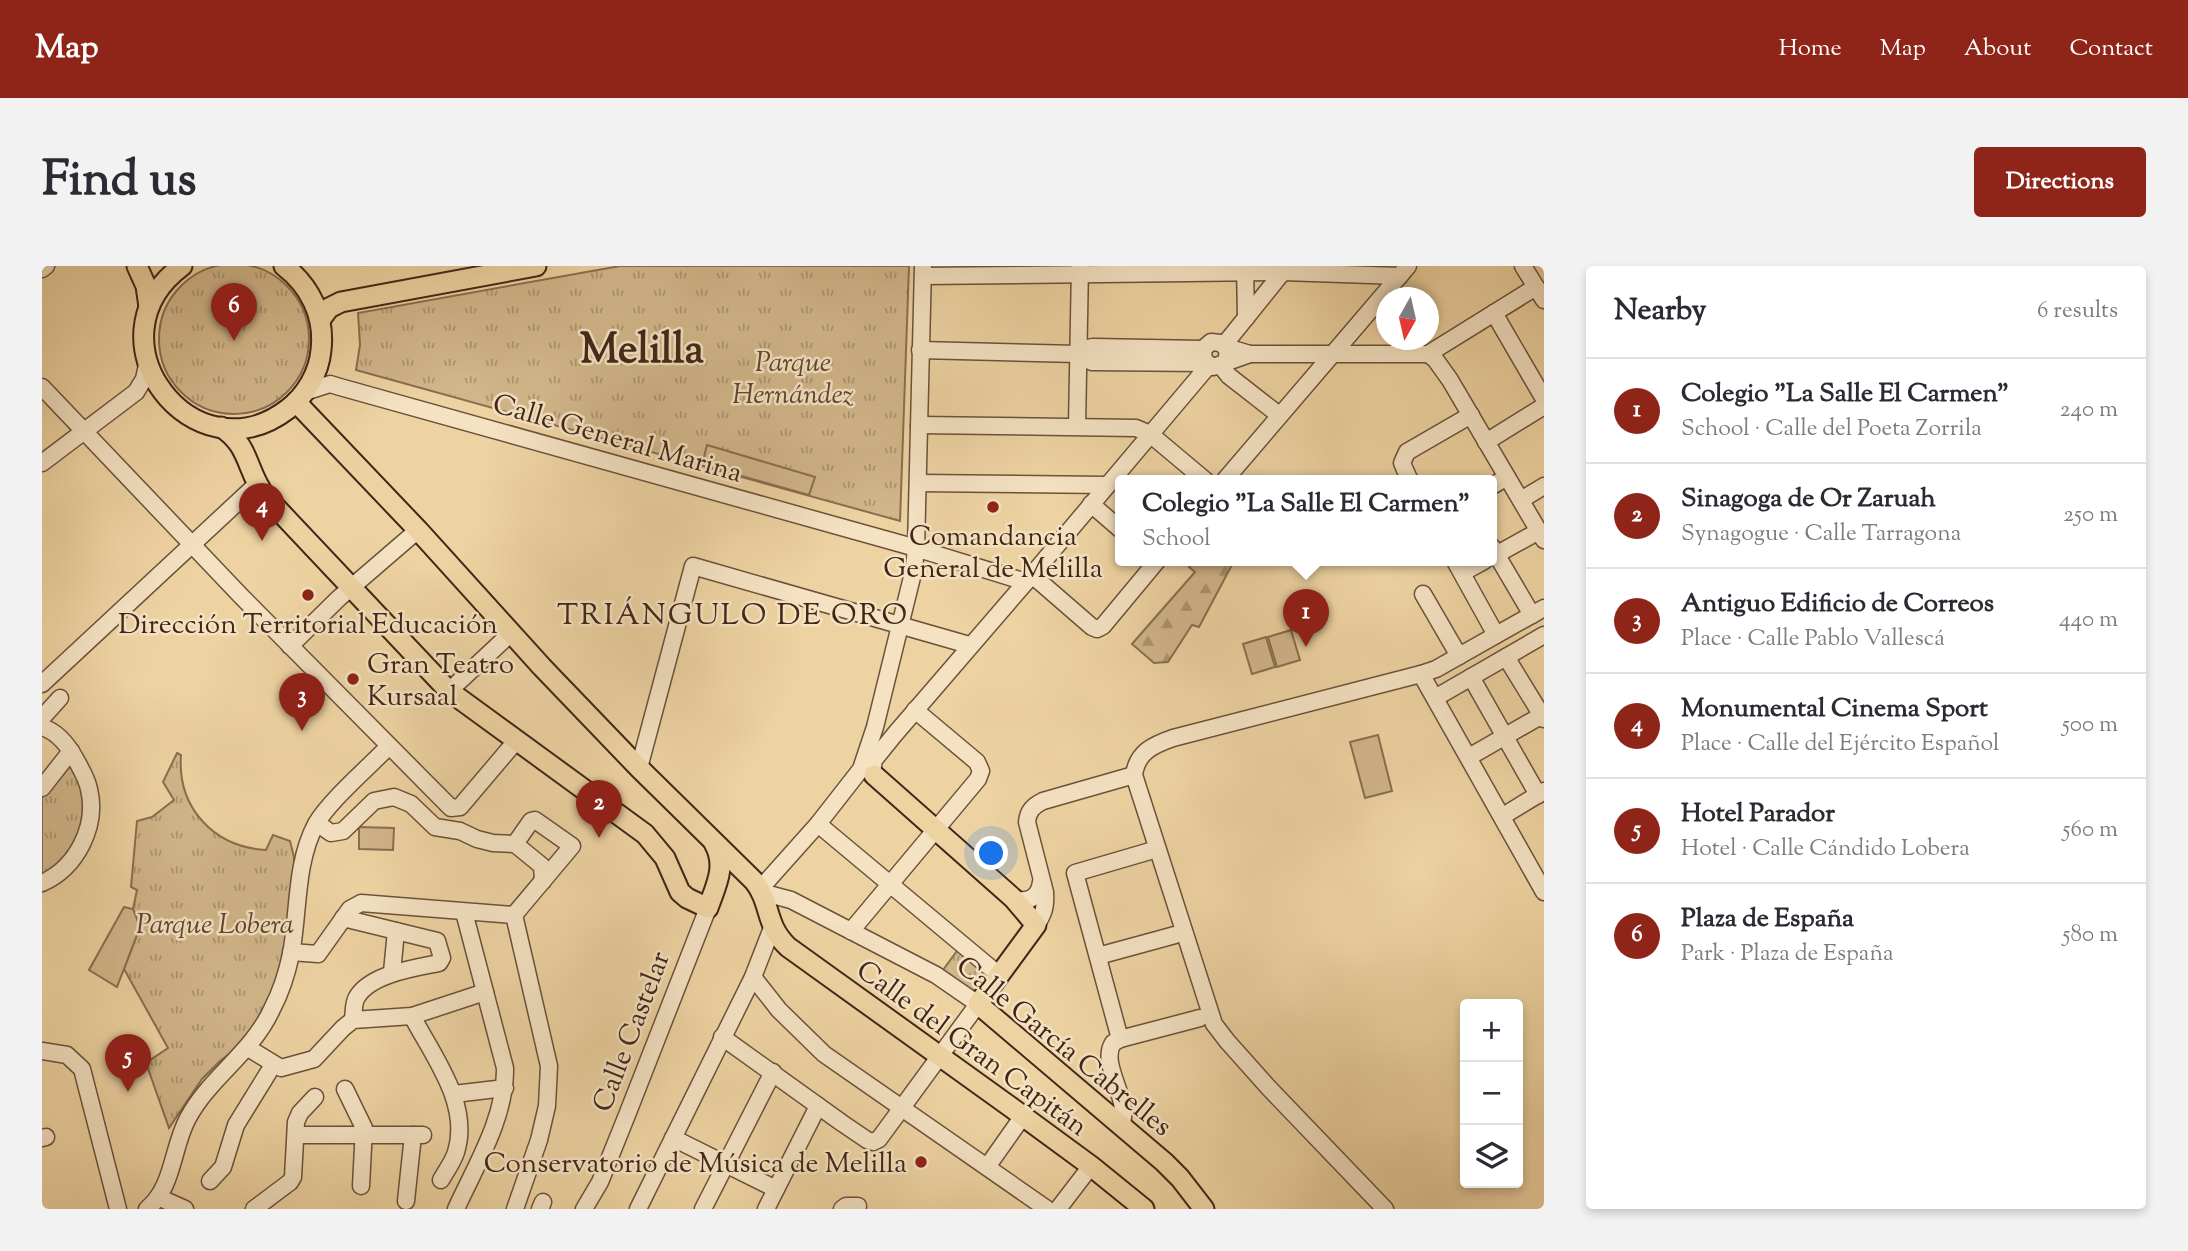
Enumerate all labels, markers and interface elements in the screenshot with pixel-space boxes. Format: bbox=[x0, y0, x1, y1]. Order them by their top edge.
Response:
text: Map bbox=[35, 25, 99, 73]
text: Home bbox=[1779, 32, 1842, 66]
text: Map bbox=[1880, 32, 1926, 66]
text: About bbox=[1964, 32, 2031, 66]
text: Contact bbox=[2069, 32, 2153, 66]
text: Find us bbox=[42, 147, 196, 217]
button: Directions bbox=[1974, 147, 2146, 217]
pin: 6 bbox=[211, 283, 257, 341]
north arrow bbox=[1376, 287, 1439, 350]
text: Nearby bbox=[1614, 290, 1706, 333]
text: 6 results bbox=[2037, 295, 2118, 328]
district label: Melilla bbox=[580, 322, 705, 382]
park label: Parque Hernández bbox=[732, 344, 854, 416]
text: Colegio "La Salle El Carmen" bbox=[1681, 376, 2009, 413]
street label: Calle General Marina bbox=[488, 385, 747, 495]
text: 1 bbox=[1633, 394, 1641, 427]
text: 240 m bbox=[2060, 394, 2118, 427]
text: School · Calle del Poeta Zorrila bbox=[1681, 413, 1982, 446]
popup bbox=[1115, 475, 1497, 566]
text: Sinagoga de Or Zaruah bbox=[1681, 481, 1936, 518]
pin: 4 bbox=[239, 483, 285, 541]
text: Colegio "La Salle El Carmen" bbox=[1142, 486, 1470, 523]
marker: Comandancia General de Melilla bbox=[985, 499, 1001, 515]
text: 2 bbox=[1632, 499, 1642, 532]
text: 250 m bbox=[2063, 499, 2118, 532]
place label: Comandancia General de Melilla bbox=[883, 518, 1103, 590]
text: Synagogue · Calle Tarragona bbox=[1681, 518, 1961, 551]
text: School bbox=[1142, 523, 1211, 556]
text: Antiguo Edificio de Correos bbox=[1681, 586, 1994, 623]
marker: Dirección Territorial Educación bbox=[300, 587, 316, 603]
pin: 1 bbox=[1283, 589, 1329, 647]
district label: TRIÁNGULO DE ORO bbox=[557, 595, 909, 638]
text: 3 bbox=[1632, 604, 1642, 637]
text: 440 m bbox=[2059, 604, 2118, 637]
place label: Dirección Territorial Educación bbox=[118, 606, 498, 646]
text: Place · Calle Pablo Vallescá bbox=[1681, 623, 1945, 656]
place label: Gran Teatro Kursaal bbox=[367, 646, 514, 718]
marker: Gran Teatro Kursaal bbox=[345, 671, 361, 687]
pin: 3 bbox=[279, 673, 325, 731]
text: Monumental Cinema Sport bbox=[1681, 691, 1988, 728]
text: 4 bbox=[1631, 709, 1643, 742]
text: 500 m bbox=[2062, 709, 2118, 742]
text: Place · Calle del Ejército Español bbox=[1681, 728, 2000, 761]
pin: 2 bbox=[576, 780, 622, 838]
text: Hotel Parador bbox=[1681, 796, 1835, 833]
text: 5 bbox=[1633, 814, 1641, 847]
text: 560 m bbox=[2063, 814, 2118, 847]
text: Hotel · Calle Cándido Lobera bbox=[1681, 833, 1970, 866]
your location bbox=[974, 836, 1008, 870]
text: Plaza de España bbox=[1681, 901, 1854, 938]
park label: Parque Lobera bbox=[136, 906, 294, 946]
text: 6 bbox=[1631, 919, 1643, 952]
text: 580 m bbox=[2063, 919, 2118, 952]
text: Park · Plaza de España bbox=[1681, 938, 1894, 971]
street label: Calle Castelar bbox=[584, 946, 682, 1118]
street label: Calle García Cabrelles bbox=[946, 948, 1180, 1147]
street label: Calle del Gran Capitán bbox=[847, 952, 1095, 1147]
map controls bbox=[1460, 999, 1523, 1188]
button: + bbox=[1460, 999, 1523, 1062]
pin: 5 bbox=[105, 1034, 151, 1092]
button: − bbox=[1460, 1062, 1523, 1125]
button: layers bbox=[1460, 1125, 1523, 1188]
place label: Conservatorio de Música de Melilla bbox=[484, 1145, 907, 1185]
marker: Conservatorio de Música de Melilla bbox=[913, 1154, 929, 1170]

